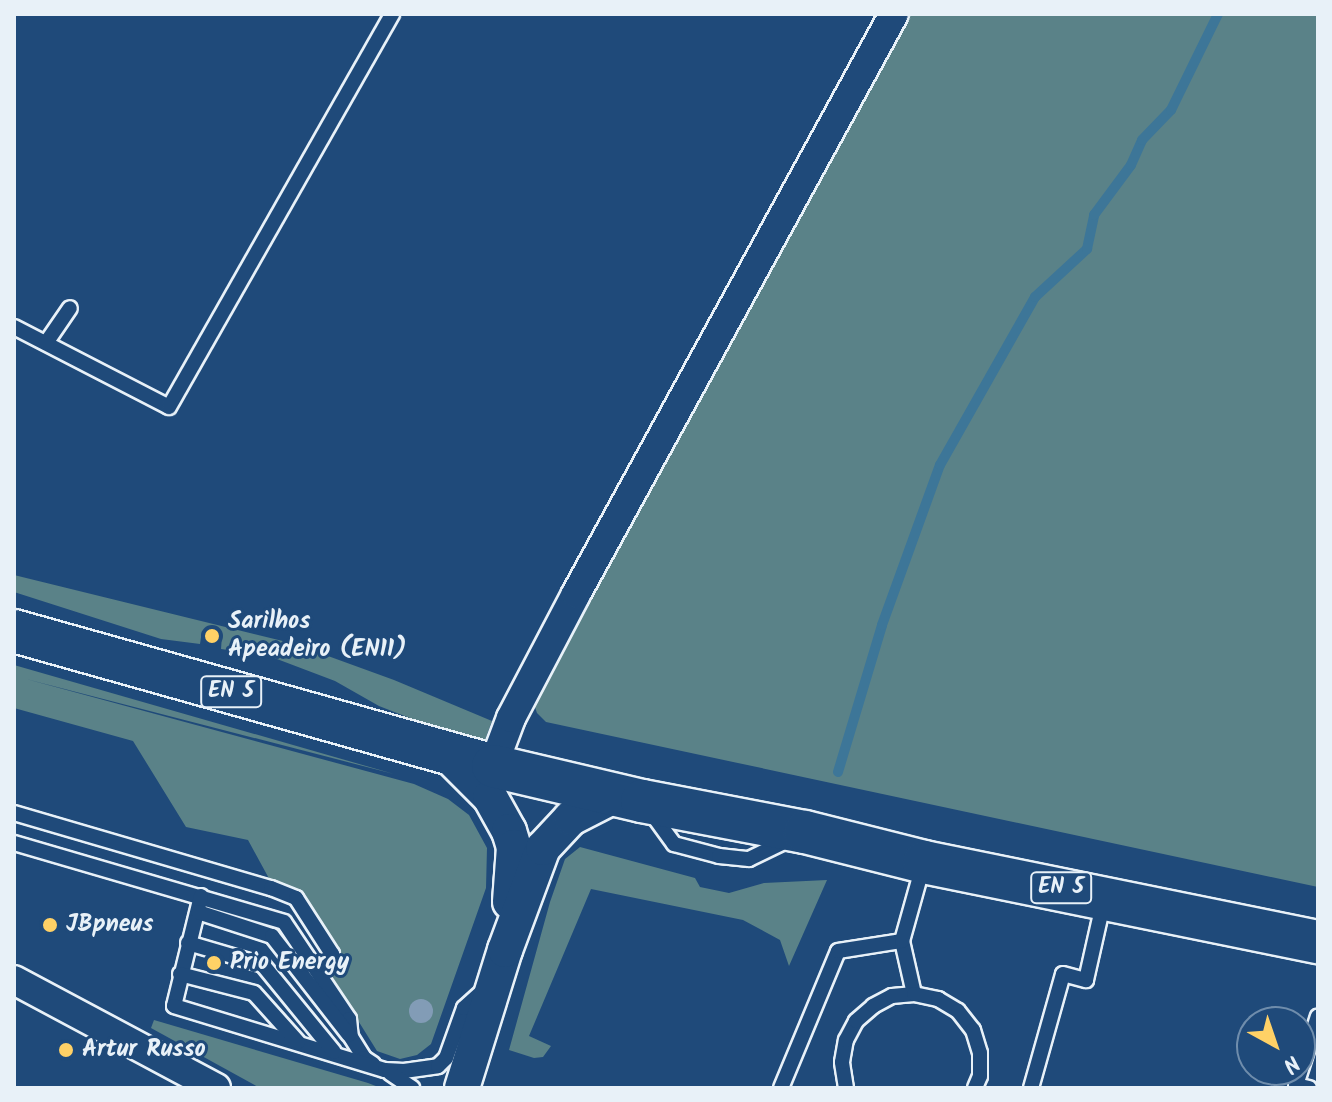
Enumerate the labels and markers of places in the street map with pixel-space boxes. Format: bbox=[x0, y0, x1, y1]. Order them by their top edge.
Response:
place label: Sarilhos Apeadeiro (EN11) bbox=[228, 608, 407, 664]
marker: Sarilhos Apeadeiro (EN11) bbox=[203, 627, 221, 645]
place label: JBpneus bbox=[66, 911, 153, 939]
marker: JBpneus bbox=[41, 916, 59, 934]
place label: Prio Energy bbox=[230, 949, 349, 977]
marker: Prio Energy bbox=[205, 954, 223, 972]
place label: Artur Russo bbox=[82, 1036, 206, 1064]
marker: Artur Russo bbox=[57, 1041, 75, 1059]

